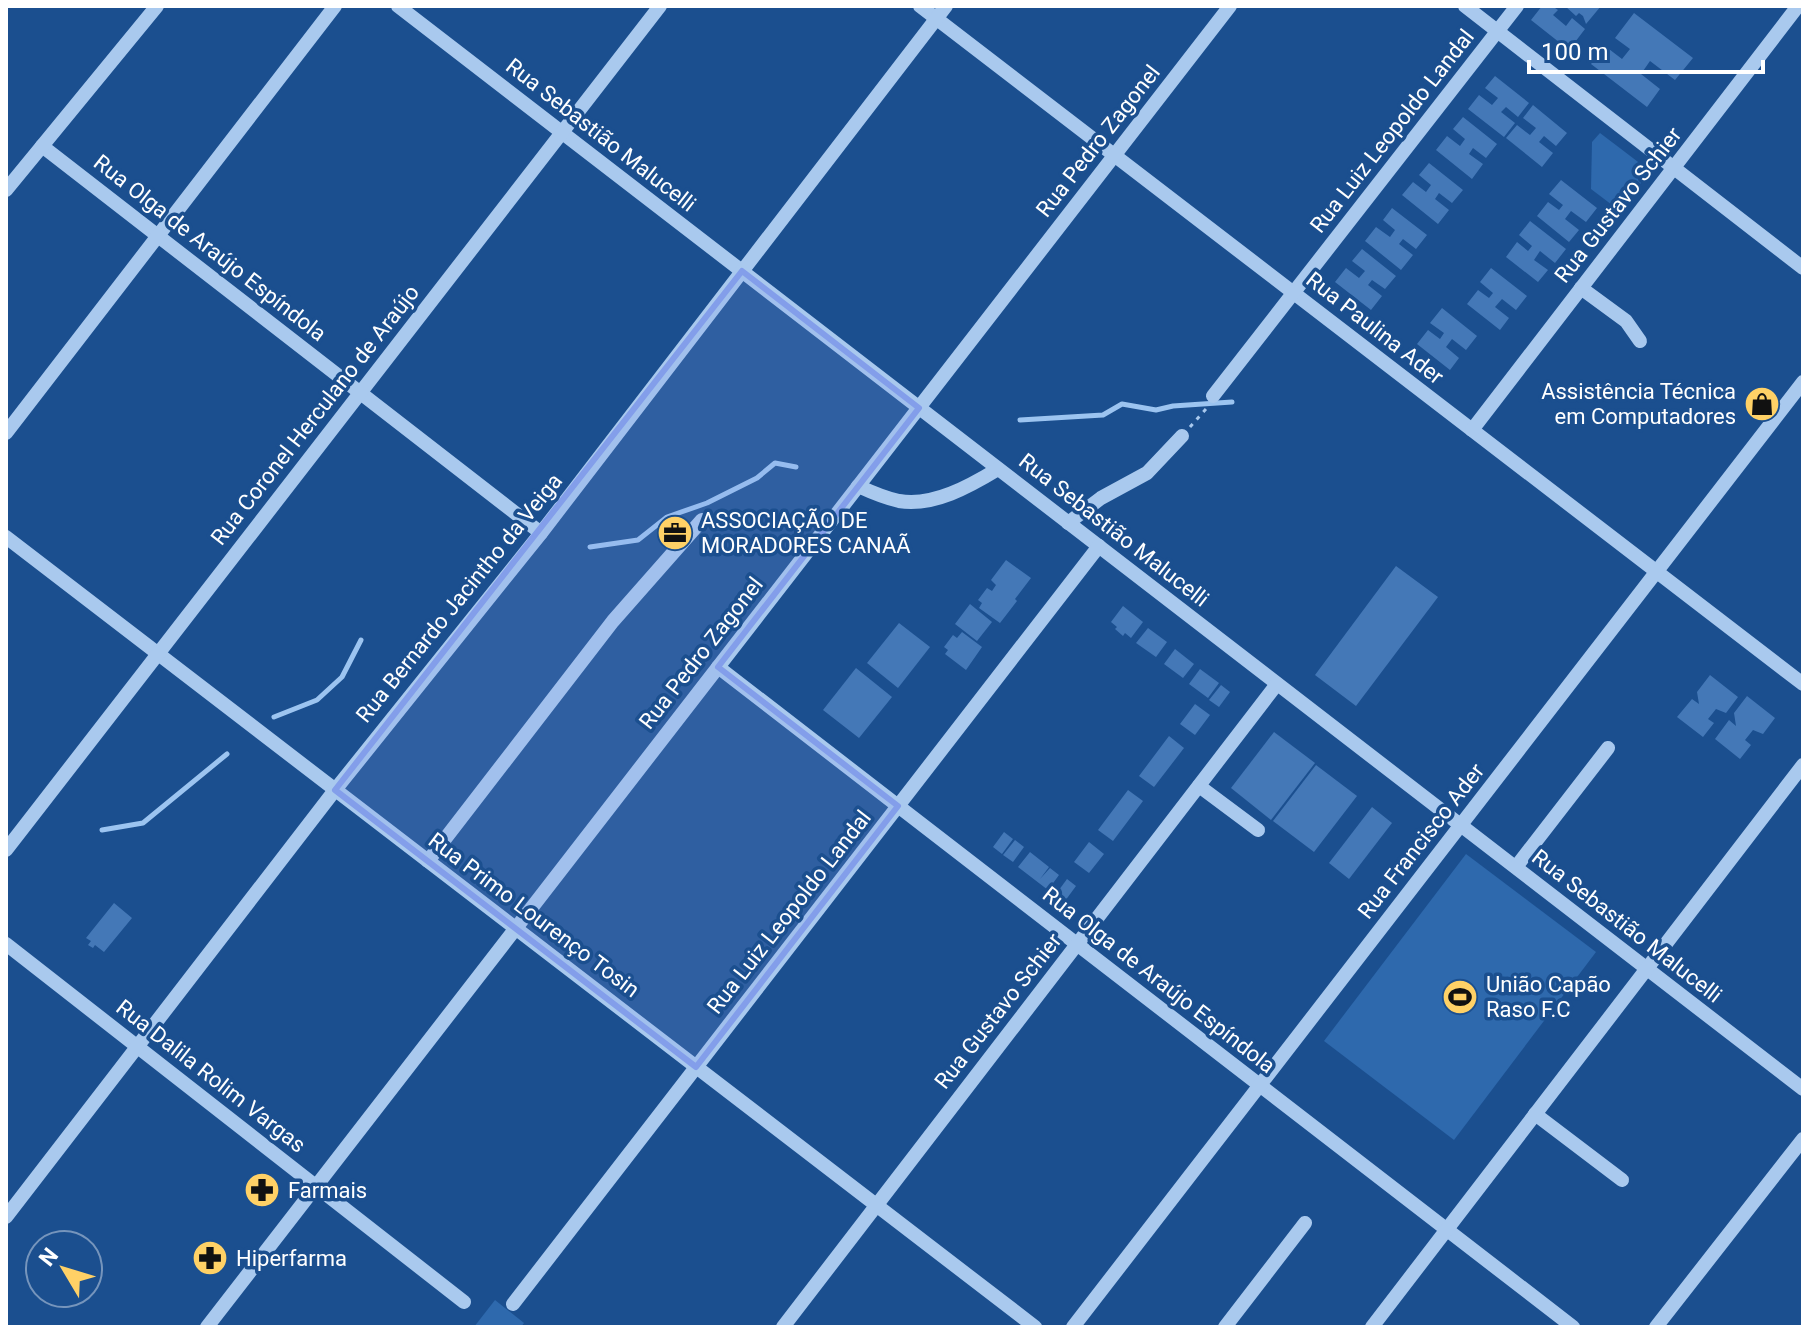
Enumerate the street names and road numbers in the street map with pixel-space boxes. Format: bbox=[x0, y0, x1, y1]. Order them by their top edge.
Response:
street label: Rua Luiz Leopoldo Landal bbox=[1305, 25, 1479, 237]
street label: Rua Sebastião Malucelli bbox=[501, 53, 701, 217]
street label: Rua Pedro Zagonel bbox=[1031, 60, 1165, 222]
street label: Rua Gustavo Schier bbox=[1550, 122, 1687, 288]
street label: Rua Olga de Araújo Espíndola bbox=[89, 150, 331, 346]
street label: Rua Paulina Ader bbox=[1301, 267, 1449, 390]
street label: Rua Coronel Herculano de Araújo bbox=[206, 280, 424, 550]
street label: Rua Sebastião Malucelli bbox=[1014, 448, 1214, 612]
street label: Rua Bernardo Jacintho da Veiga bbox=[351, 469, 567, 727]
street label: Rua Pedro Zagonel bbox=[634, 572, 768, 734]
street label: Rua Francisco Ader bbox=[1353, 758, 1490, 923]
street label: Rua Luiz Leopoldo Landal bbox=[702, 806, 876, 1018]
street label: Rua Primo Lourenço Tosin bbox=[424, 828, 644, 1002]
street label: Rua Sebastião Malucelli bbox=[1527, 844, 1727, 1008]
street label: Rua Olga de Araújo Espíndola bbox=[1038, 882, 1280, 1078]
street label: Rua Gustavo Schier bbox=[930, 928, 1067, 1094]
street label: Rua Dalila Rolim Vargas bbox=[112, 994, 310, 1158]

